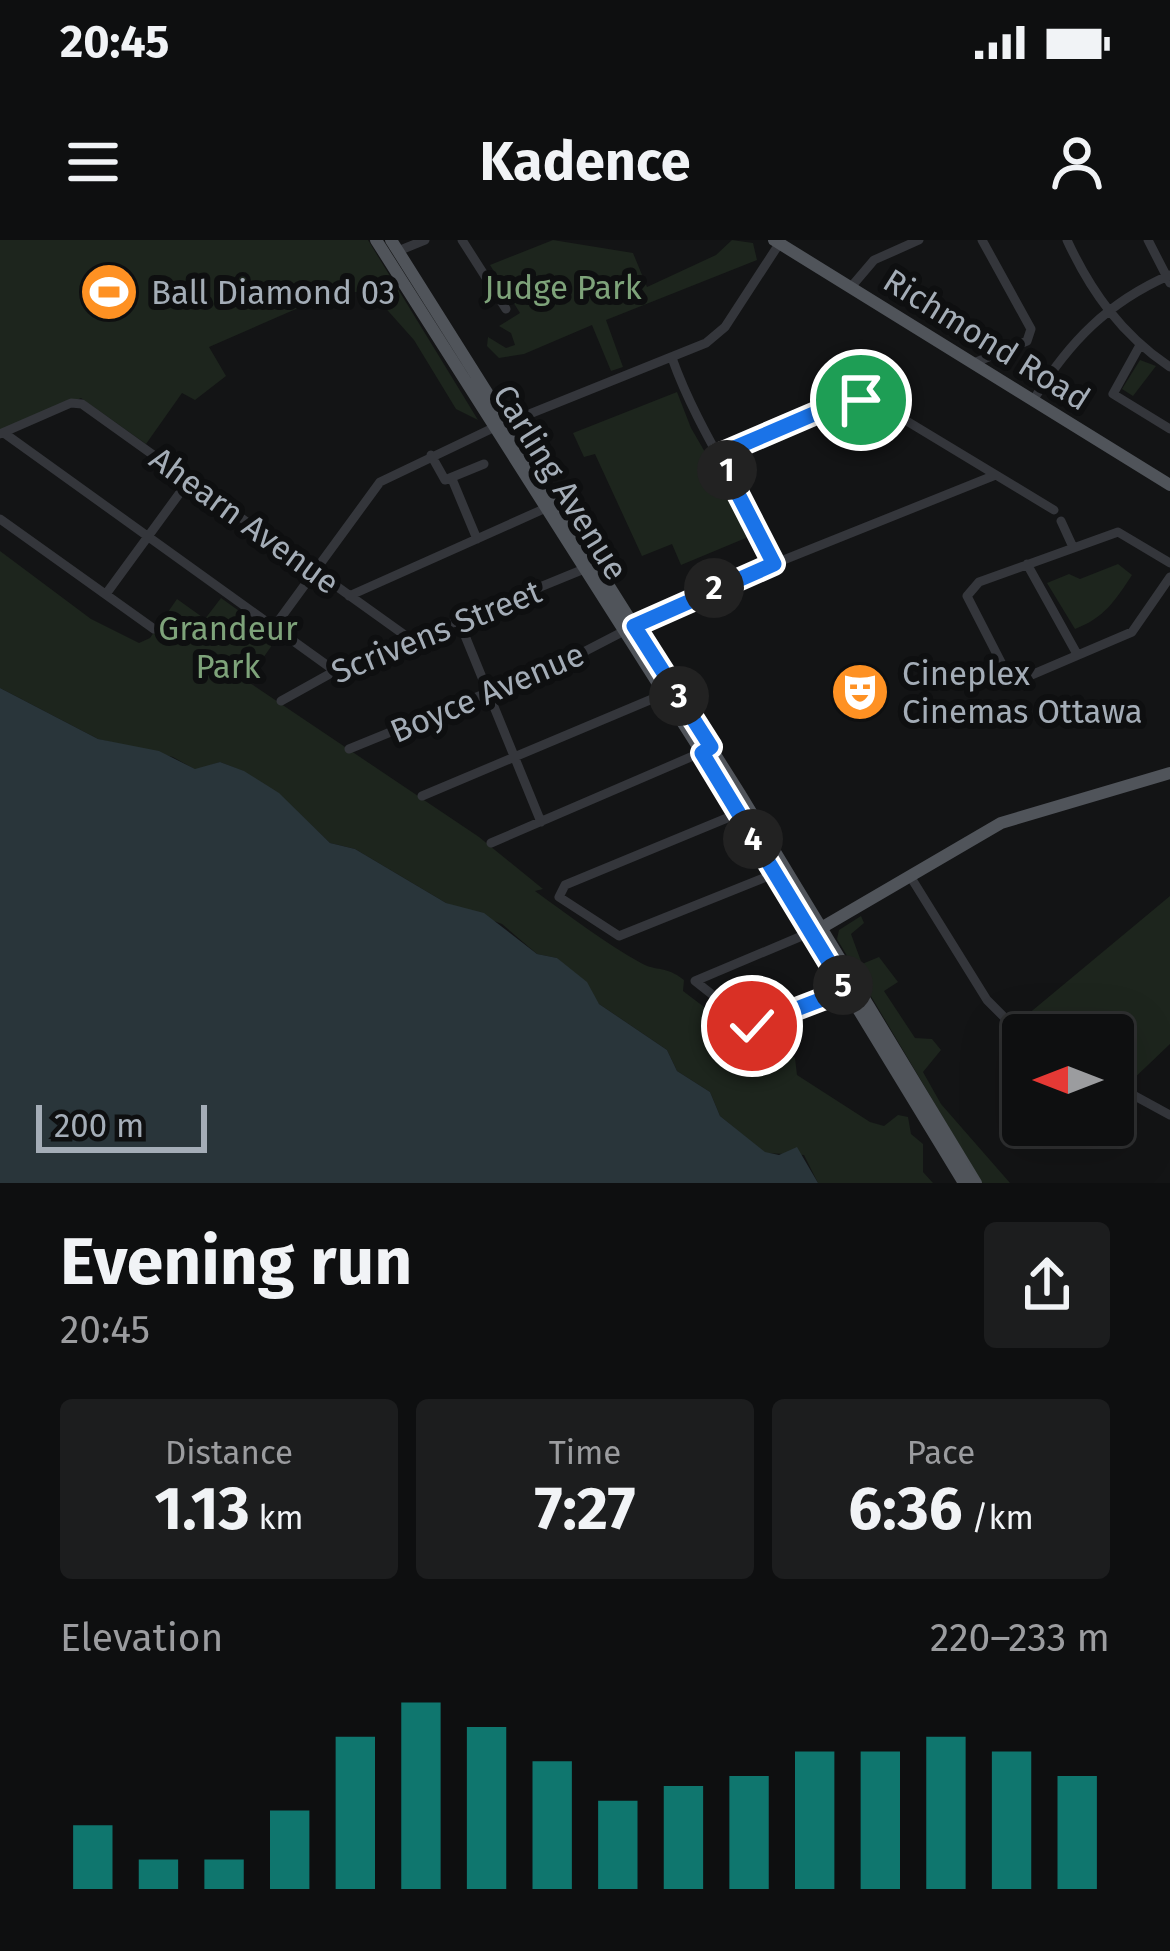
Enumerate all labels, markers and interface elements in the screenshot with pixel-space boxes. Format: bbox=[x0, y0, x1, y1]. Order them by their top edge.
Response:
text: 20:45 bbox=[60, 15, 169, 69]
icon: menu bbox=[60, 129, 126, 195]
icon: person bbox=[1044, 129, 1110, 195]
text: Kadence bbox=[479, 130, 691, 194]
street label: Richmond Road bbox=[876, 260, 1097, 419]
sports icon: Ball Diamond 03 bbox=[78, 261, 140, 323]
park label: Judge Park bbox=[484, 268, 642, 308]
place label: Ball Diamond 03 bbox=[151, 273, 395, 313]
pin bbox=[810, 349, 912, 451]
icon: arrive bbox=[828, 367, 894, 433]
street label: Carling Avenue bbox=[484, 378, 636, 588]
street label: Ahearn Avenue bbox=[142, 439, 347, 603]
pin: 1 bbox=[697, 440, 757, 500]
text: 1 bbox=[719, 450, 735, 490]
pin: 2 bbox=[684, 558, 744, 618]
text: 2 bbox=[705, 568, 723, 608]
street label: Scrivens Street bbox=[326, 572, 547, 692]
park label: Grandeur Park bbox=[158, 609, 298, 687]
street label: Boyce Avenue bbox=[384, 634, 590, 752]
place label: Cineplex Cinemas Ottawa bbox=[902, 654, 1143, 732]
theatre icon: Cineplex Cinemas Ottawa bbox=[829, 661, 891, 723]
pin: 3 bbox=[649, 666, 709, 726]
text: 3 bbox=[670, 676, 688, 716]
pin: 4 bbox=[723, 809, 783, 869]
text: 4 bbox=[744, 819, 762, 859]
pin: 5 bbox=[813, 955, 873, 1015]
text: 5 bbox=[834, 965, 852, 1005]
pin bbox=[701, 975, 803, 1077]
icon: check bbox=[719, 993, 785, 1059]
north arrow bbox=[1002, 1014, 1134, 1146]
map controls bbox=[1002, 1014, 1134, 1146]
scale bar bbox=[36, 1099, 207, 1152]
text: 200 m bbox=[54, 1106, 144, 1146]
text: Evening run bbox=[60, 1222, 412, 1301]
button: share bbox=[984, 1222, 1110, 1348]
text: 20:45 bbox=[60, 1307, 150, 1353]
text: Distance bbox=[165, 1433, 293, 1473]
text: Time bbox=[549, 1433, 621, 1473]
text: Pace bbox=[907, 1433, 975, 1473]
text: 1.13 bbox=[154, 1473, 250, 1545]
text: 7:27 bbox=[535, 1473, 635, 1545]
text: 6:36 bbox=[848, 1473, 963, 1545]
text: km bbox=[250, 1498, 304, 1538]
text: /km bbox=[963, 1498, 1034, 1538]
text: Elevation bbox=[60, 1615, 223, 1661]
text: 220–233 m bbox=[930, 1615, 1110, 1661]

